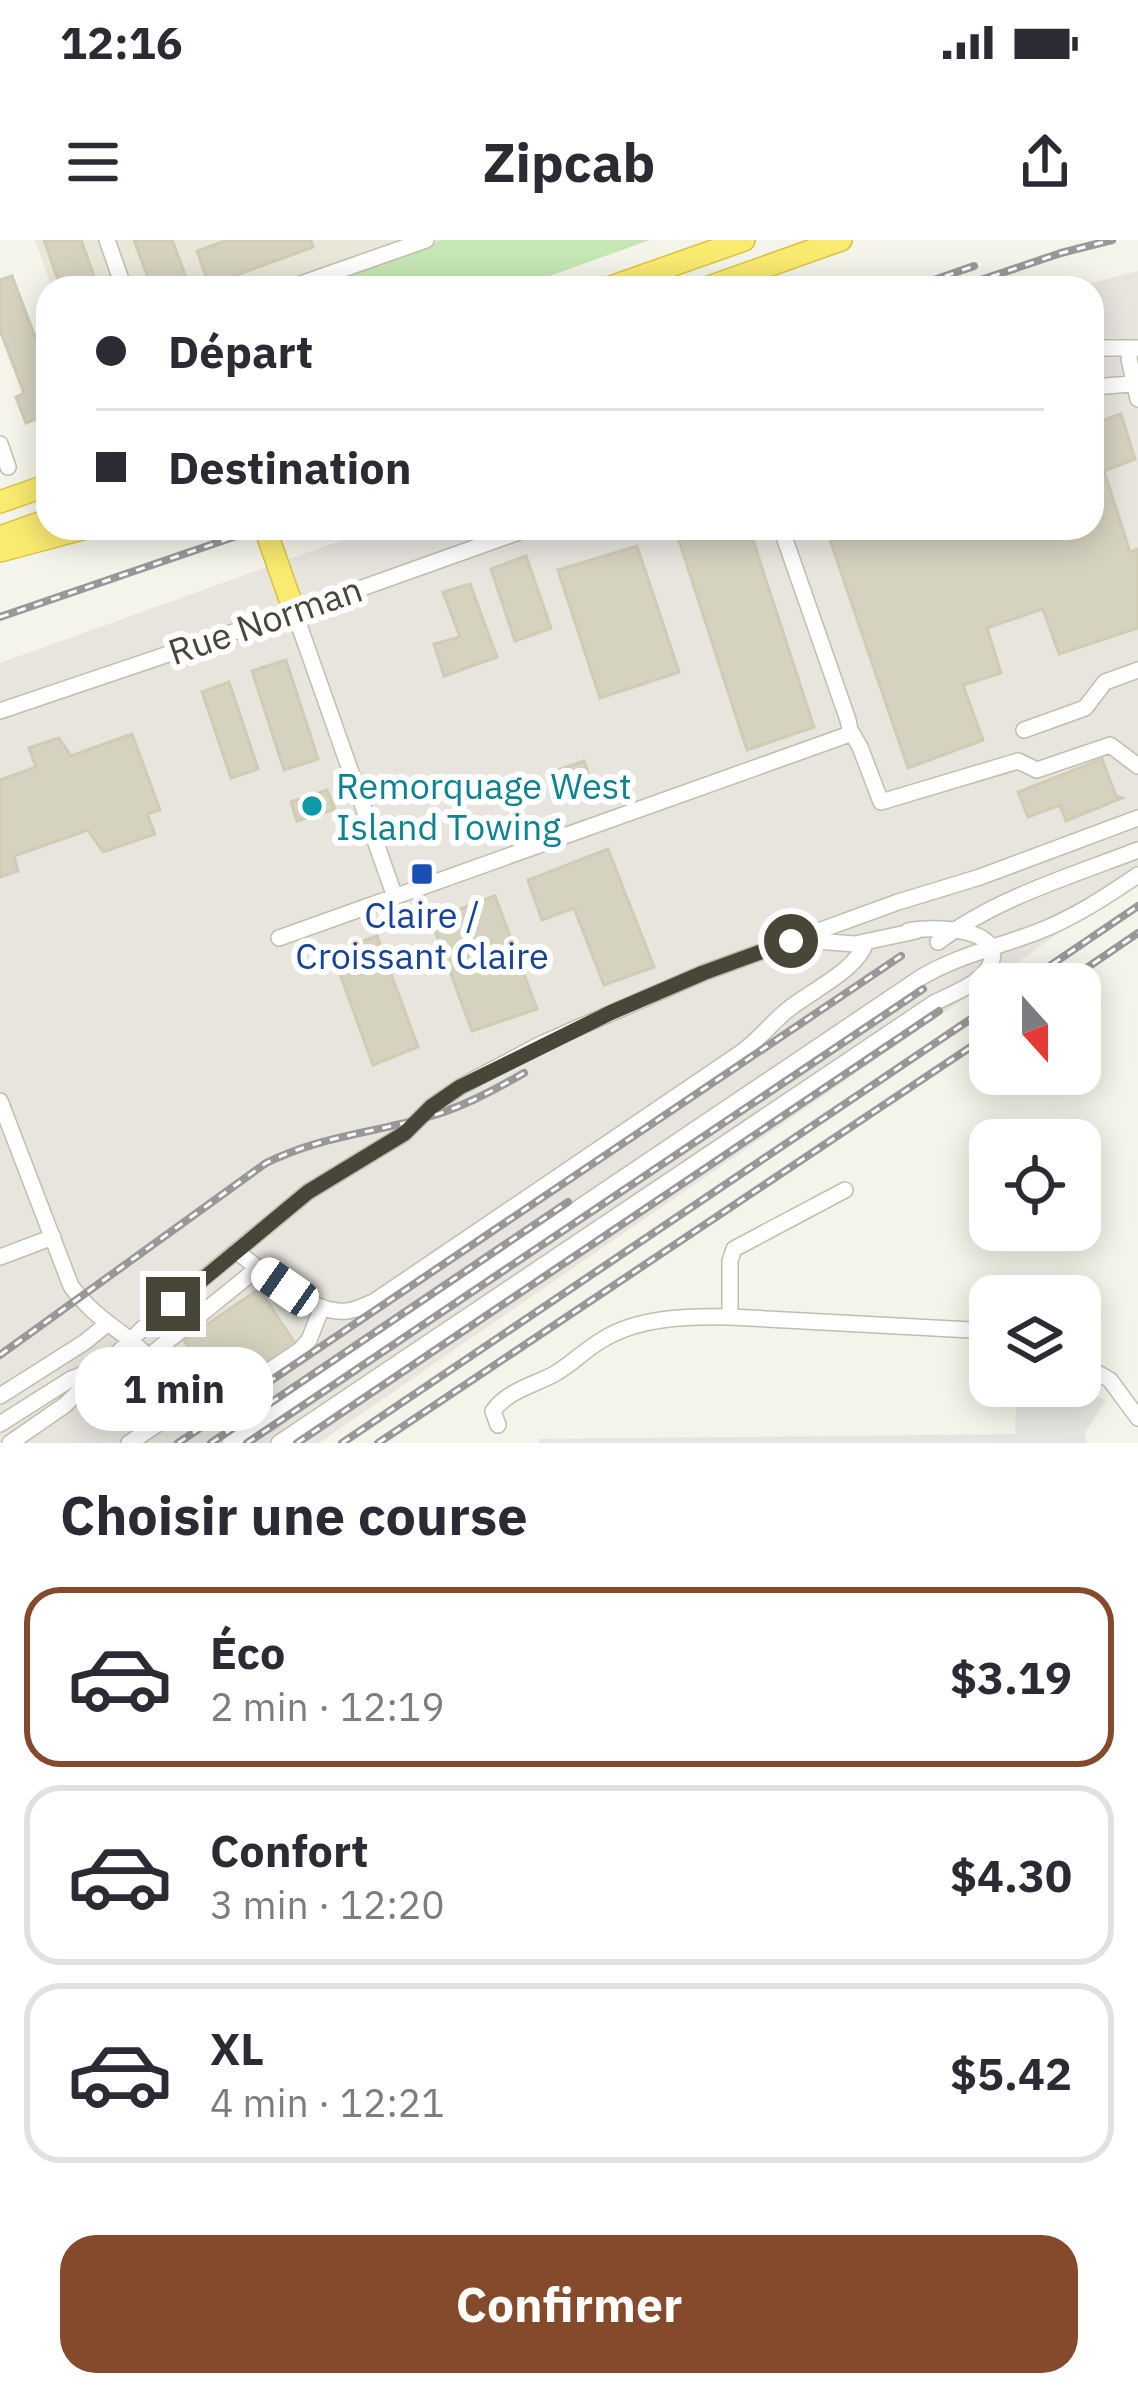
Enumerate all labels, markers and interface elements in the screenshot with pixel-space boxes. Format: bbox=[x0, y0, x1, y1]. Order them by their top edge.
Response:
text: 12:16 bbox=[60, 13, 183, 71]
text: Zipcab bbox=[483, 127, 655, 197]
icon: menu bbox=[60, 129, 126, 195]
icon: share bbox=[1012, 129, 1078, 195]
text: Départ bbox=[168, 322, 313, 380]
text: Destination bbox=[168, 438, 412, 496]
street label: Rue Norman bbox=[162, 565, 368, 675]
place label: Remorquage West Island Towing bbox=[336, 762, 632, 850]
marker: Remorquage West Island Towing bbox=[299, 793, 325, 819]
marker: Claire / Croissant Claire bbox=[409, 861, 435, 887]
place label: Claire / Croissant Claire bbox=[295, 891, 549, 979]
route start bbox=[764, 914, 818, 968]
north arrow bbox=[969, 963, 1101, 1095]
map controls bbox=[969, 963, 1101, 1407]
button: locate bbox=[969, 1119, 1101, 1251]
car bbox=[245, 1252, 325, 1322]
button: layers bbox=[969, 1275, 1101, 1407]
route end bbox=[146, 1277, 200, 1331]
callout: 1 min bbox=[74, 1346, 272, 1430]
text: 1 min bbox=[123, 1363, 225, 1414]
text: Choisir une course bbox=[60, 1480, 528, 1550]
icon: car bbox=[66, 1623, 174, 1731]
text: Éco bbox=[210, 1623, 285, 1681]
text: $3.19 bbox=[950, 1648, 1072, 1706]
text: 2 min · 12:19 bbox=[210, 1681, 445, 1732]
icon: car bbox=[66, 1821, 174, 1929]
text: Confort bbox=[210, 1821, 369, 1879]
text: $4.30 bbox=[950, 1846, 1072, 1904]
text: 3 min · 12:20 bbox=[210, 1879, 445, 1930]
icon: car bbox=[66, 2019, 174, 2127]
text: XL bbox=[210, 2019, 264, 2077]
text: $5.42 bbox=[950, 2044, 1072, 2102]
text: 4 min · 12:21 bbox=[210, 2077, 445, 2128]
button: Confirmer bbox=[60, 2235, 1078, 2373]

